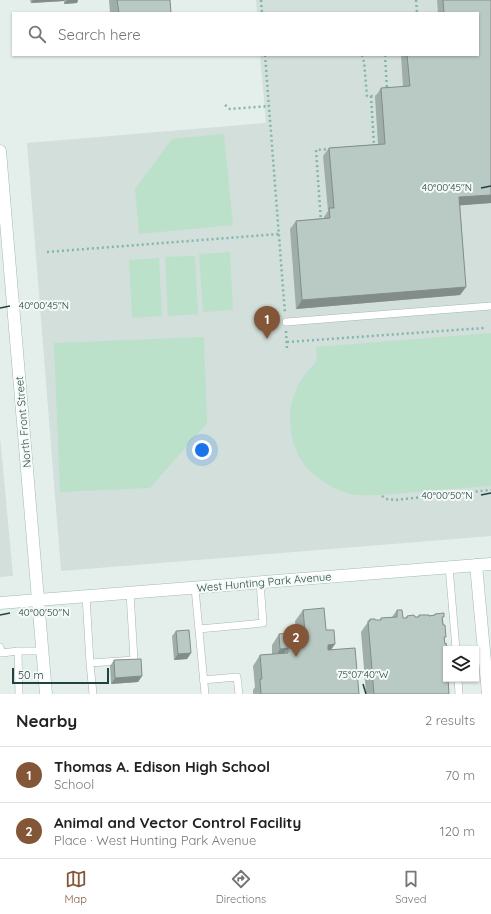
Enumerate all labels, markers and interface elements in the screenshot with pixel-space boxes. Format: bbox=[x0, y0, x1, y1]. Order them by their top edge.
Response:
search box bbox=[12, 12, 479, 56]
icon: search bbox=[26, 23, 48, 45]
text: Search here bbox=[58, 25, 141, 44]
text: 40°00'45"N bbox=[422, 181, 472, 194]
text: 40°00'45"N bbox=[19, 299, 69, 312]
pin: 1 bbox=[254, 306, 280, 339]
street label: North Front Street bbox=[12, 375, 34, 468]
your location bbox=[192, 440, 212, 460]
text: 40°00'50"N bbox=[422, 489, 472, 502]
street label: West Hunting Park Avenue bbox=[196, 569, 332, 595]
text: 40°00'50"N bbox=[19, 606, 69, 619]
pin: 2 bbox=[283, 624, 309, 657]
map controls bbox=[443, 646, 479, 682]
button: layers bbox=[443, 646, 479, 682]
scale bar bbox=[12, 666, 109, 685]
text: 50 m bbox=[18, 668, 44, 682]
text: 75°07'40"W bbox=[337, 668, 389, 681]
text: Nearby bbox=[16, 710, 77, 731]
text: 2 results bbox=[425, 712, 475, 728]
text: Thomas A. Edison High School bbox=[54, 757, 270, 776]
text: 1 bbox=[26, 767, 32, 783]
text: 70 m bbox=[445, 767, 475, 783]
text: School bbox=[54, 776, 94, 792]
text: Animal and Vector Control Facility bbox=[54, 813, 301, 832]
text: 2 bbox=[25, 823, 33, 839]
text: 120 m bbox=[440, 823, 475, 839]
text: Place · West Hunting Park Avenue bbox=[54, 832, 256, 848]
tab: Map bbox=[64, 868, 87, 906]
tab: Directions bbox=[216, 868, 266, 906]
tab: Saved bbox=[395, 868, 427, 906]

